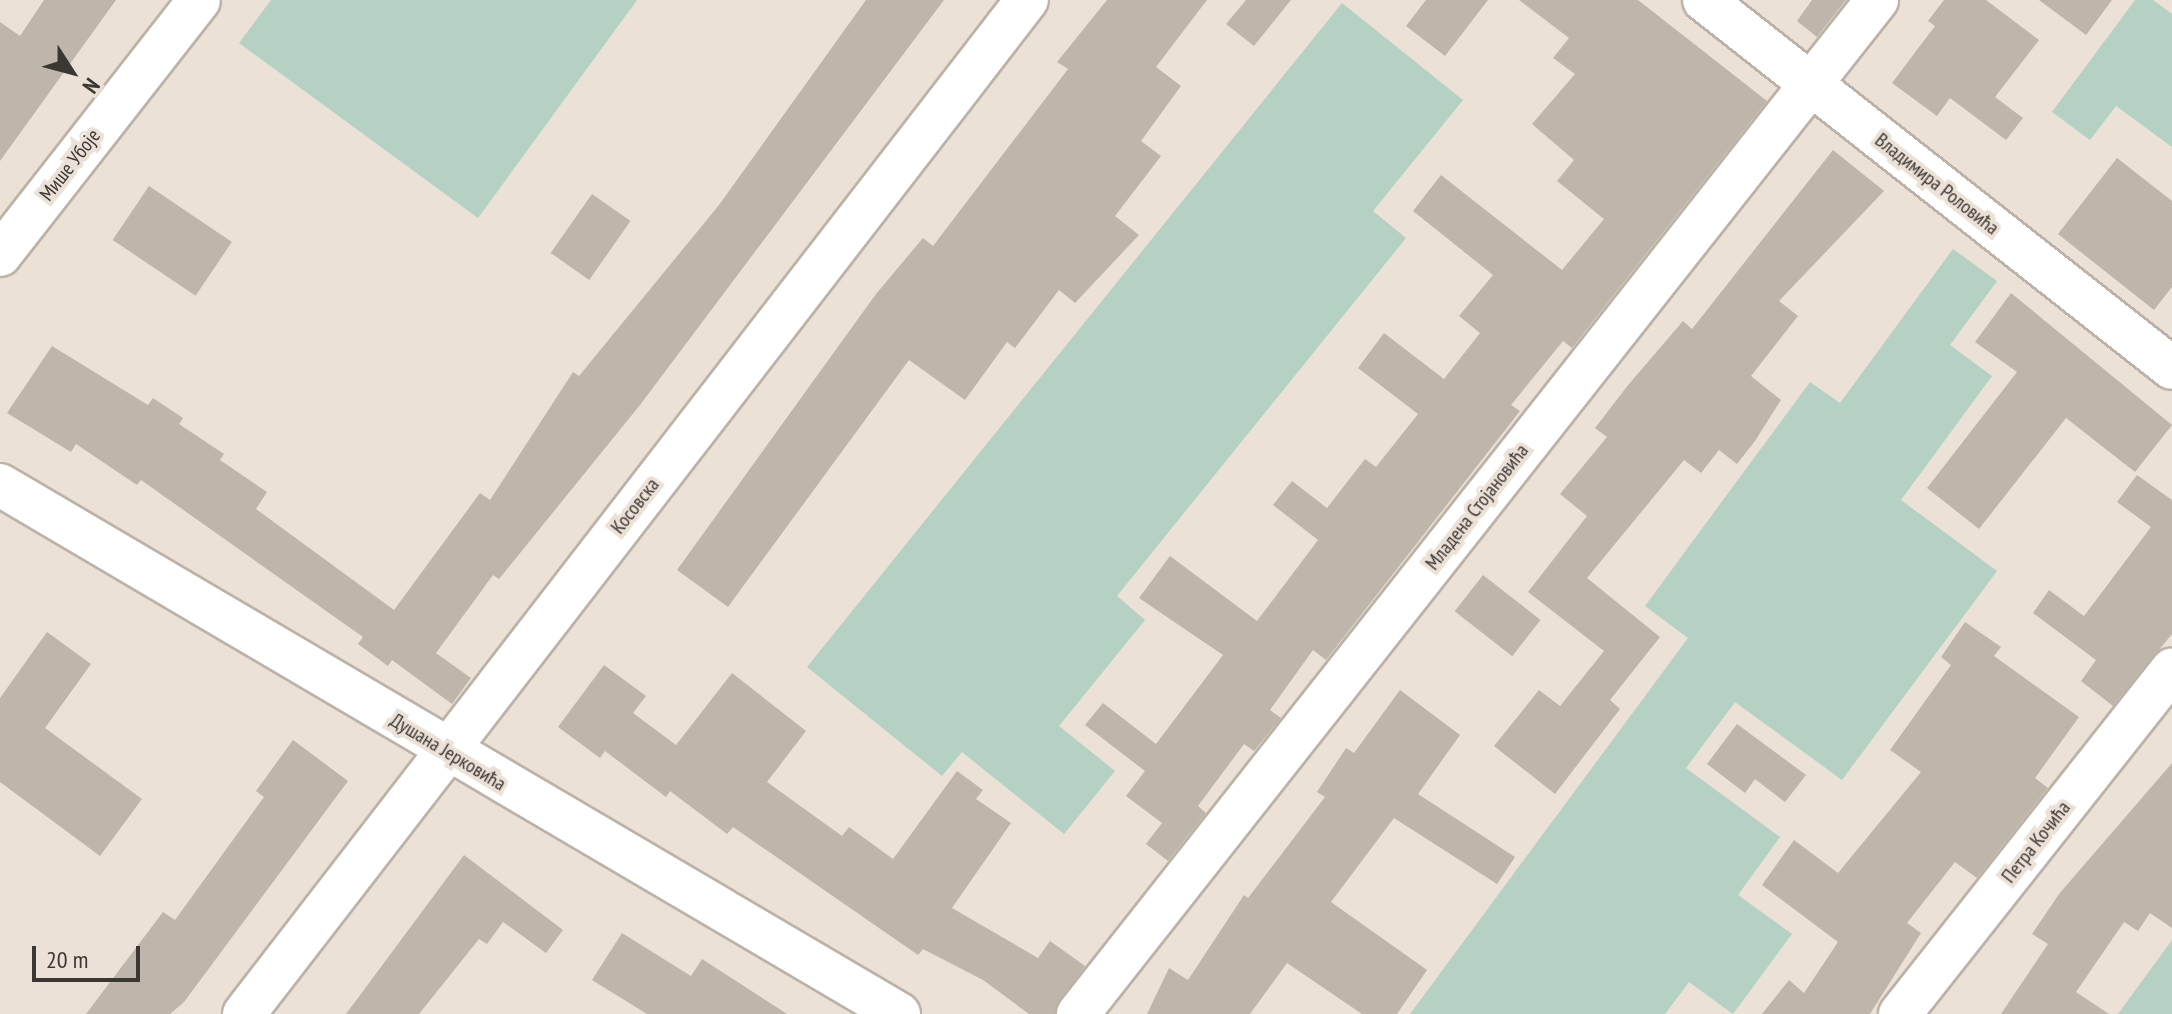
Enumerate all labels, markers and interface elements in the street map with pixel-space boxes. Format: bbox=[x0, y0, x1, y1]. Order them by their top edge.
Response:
north arrow bbox=[32, 32, 112, 112]
text: N bbox=[77, 73, 106, 99]
street label: Мише Убоје bbox=[34, 124, 106, 206]
street label: Владимира Роловића bbox=[1870, 128, 2004, 240]
street label: Младена Стојановића bbox=[1420, 439, 1534, 575]
street label: Косовска bbox=[606, 473, 664, 539]
street label: Душана Јерковића bbox=[386, 708, 510, 796]
street label: Петра Кочића bbox=[1997, 796, 2075, 888]
scale bar bbox=[36, 930, 144, 980]
text: 20 m bbox=[46, 944, 88, 975]

